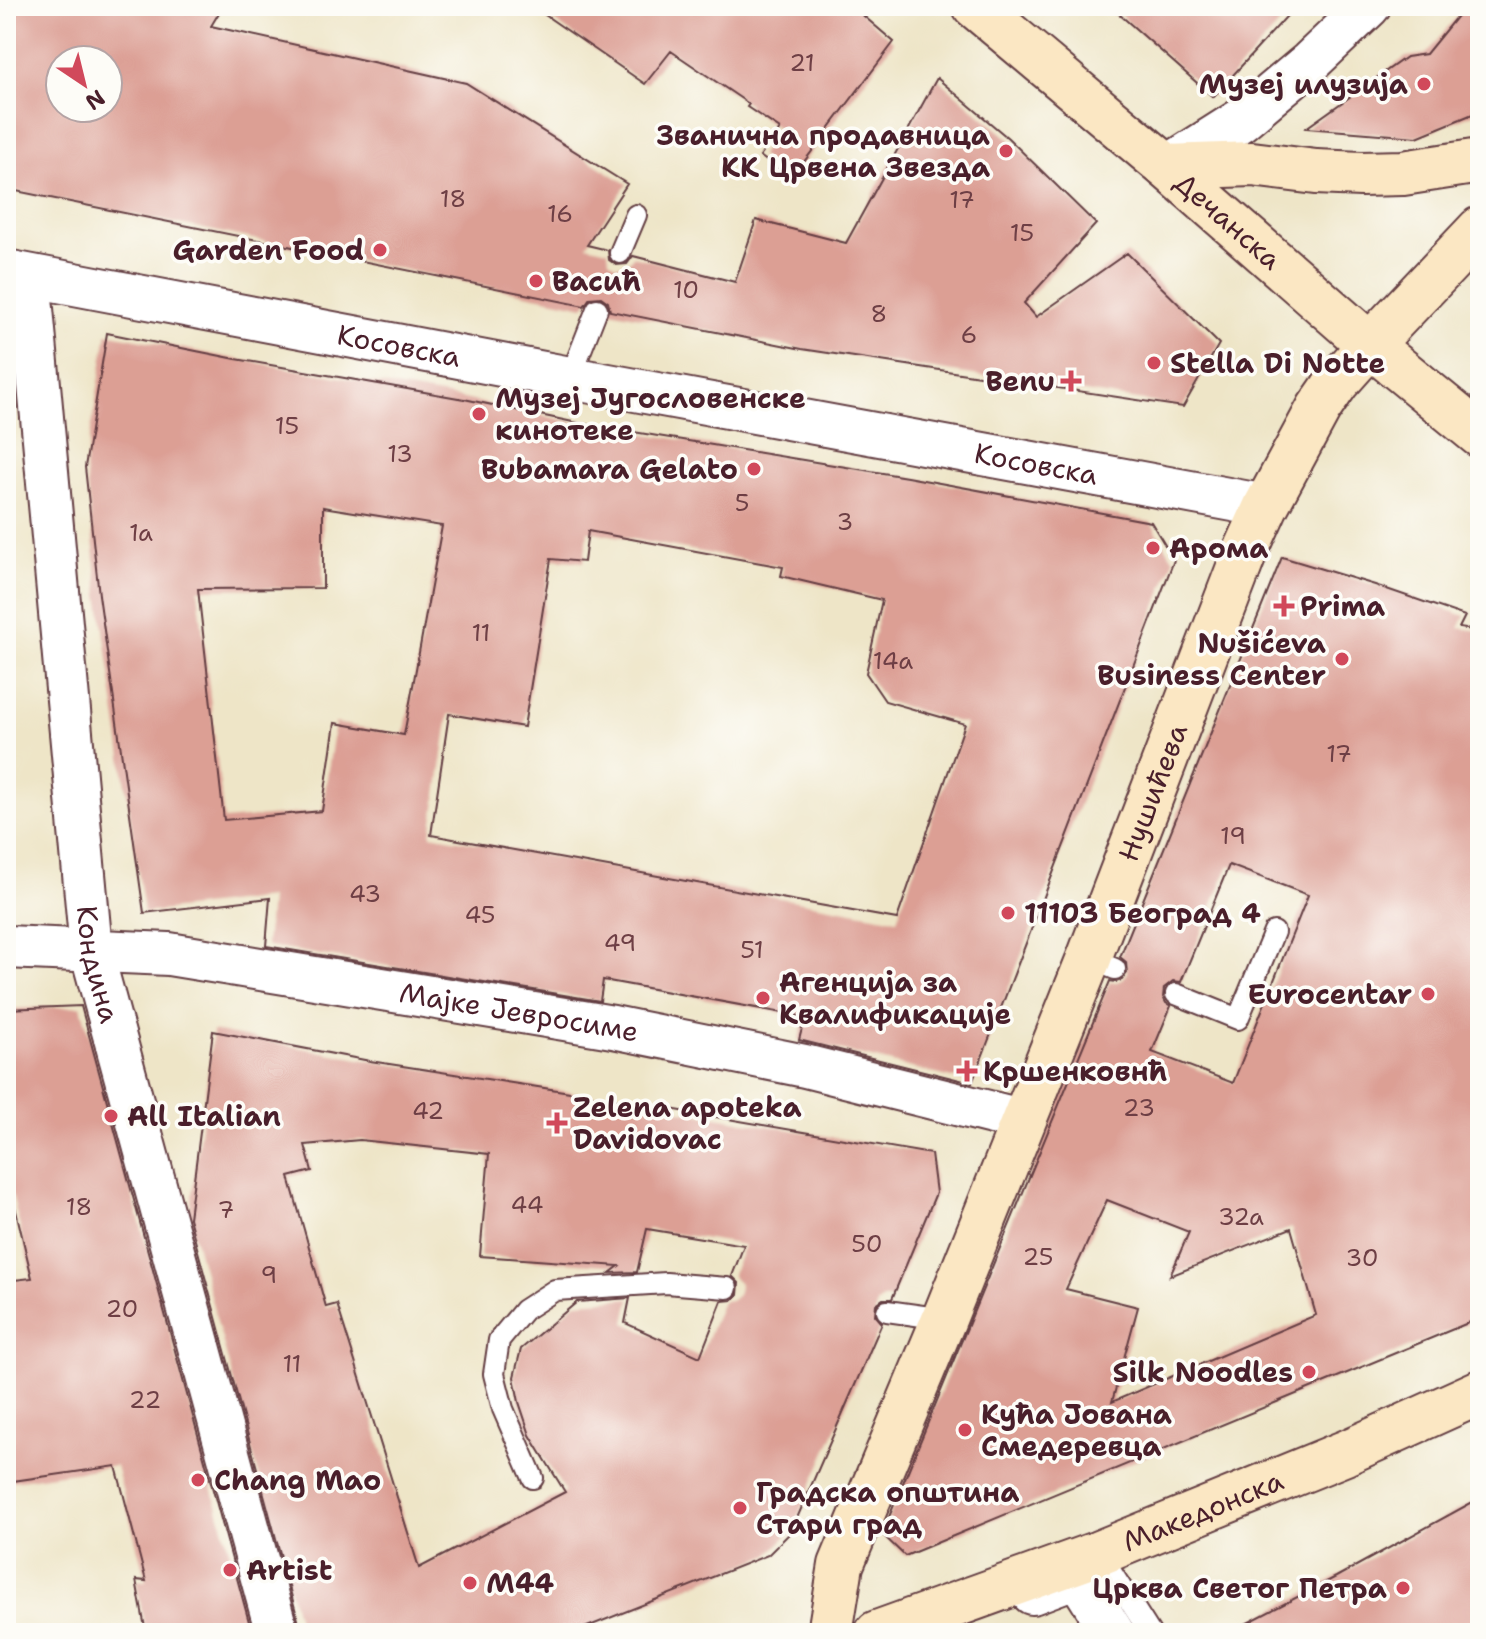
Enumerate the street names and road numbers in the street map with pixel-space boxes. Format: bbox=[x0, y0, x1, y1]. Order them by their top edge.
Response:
street label: Дечанска bbox=[1167, 163, 1290, 278]
street label: Косовска bbox=[334, 315, 464, 376]
street label: Косовска bbox=[971, 434, 1101, 494]
street label: Нушићева bbox=[1109, 718, 1196, 867]
street label: Кондина bbox=[68, 904, 129, 1027]
street label: Мајке Јевросиме bbox=[397, 973, 642, 1051]
street label: Македонска bbox=[1117, 1461, 1289, 1560]

